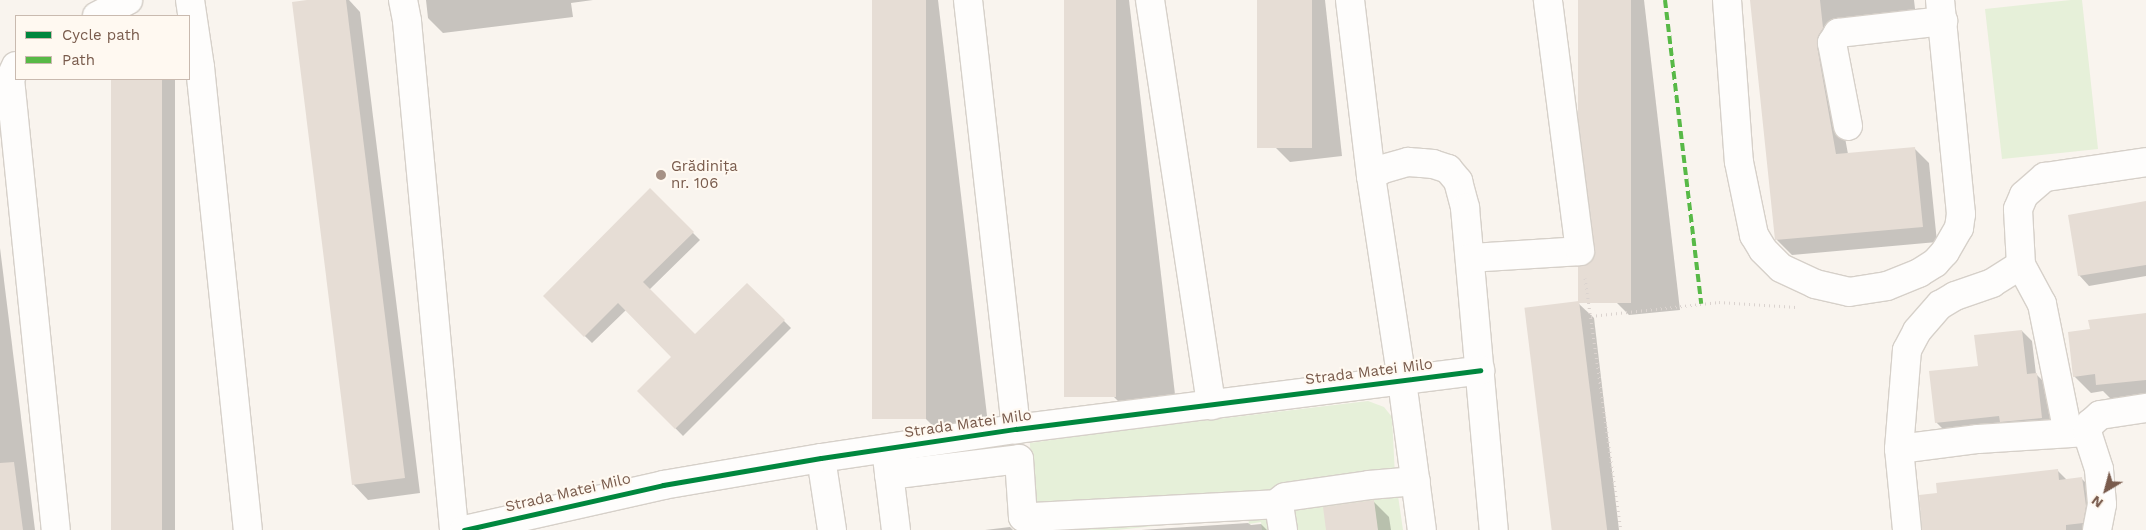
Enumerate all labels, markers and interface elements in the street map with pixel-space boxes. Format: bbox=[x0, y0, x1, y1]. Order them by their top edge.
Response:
legend bbox=[15, 15, 190, 80]
text: Cycle path bbox=[62, 26, 140, 44]
text: Path bbox=[62, 51, 95, 69]
place label: Grădinița nr. 106 bbox=[671, 157, 738, 192]
marker: Grădinița nr. 106 bbox=[655, 169, 667, 181]
street label: Strada Matei Milo bbox=[1304, 355, 1434, 389]
street label: Strada Matei Milo bbox=[903, 406, 1033, 442]
north arrow bbox=[2081, 465, 2131, 515]
street label: Strada Matei Milo bbox=[503, 470, 633, 516]
text: N bbox=[2088, 492, 2106, 511]

